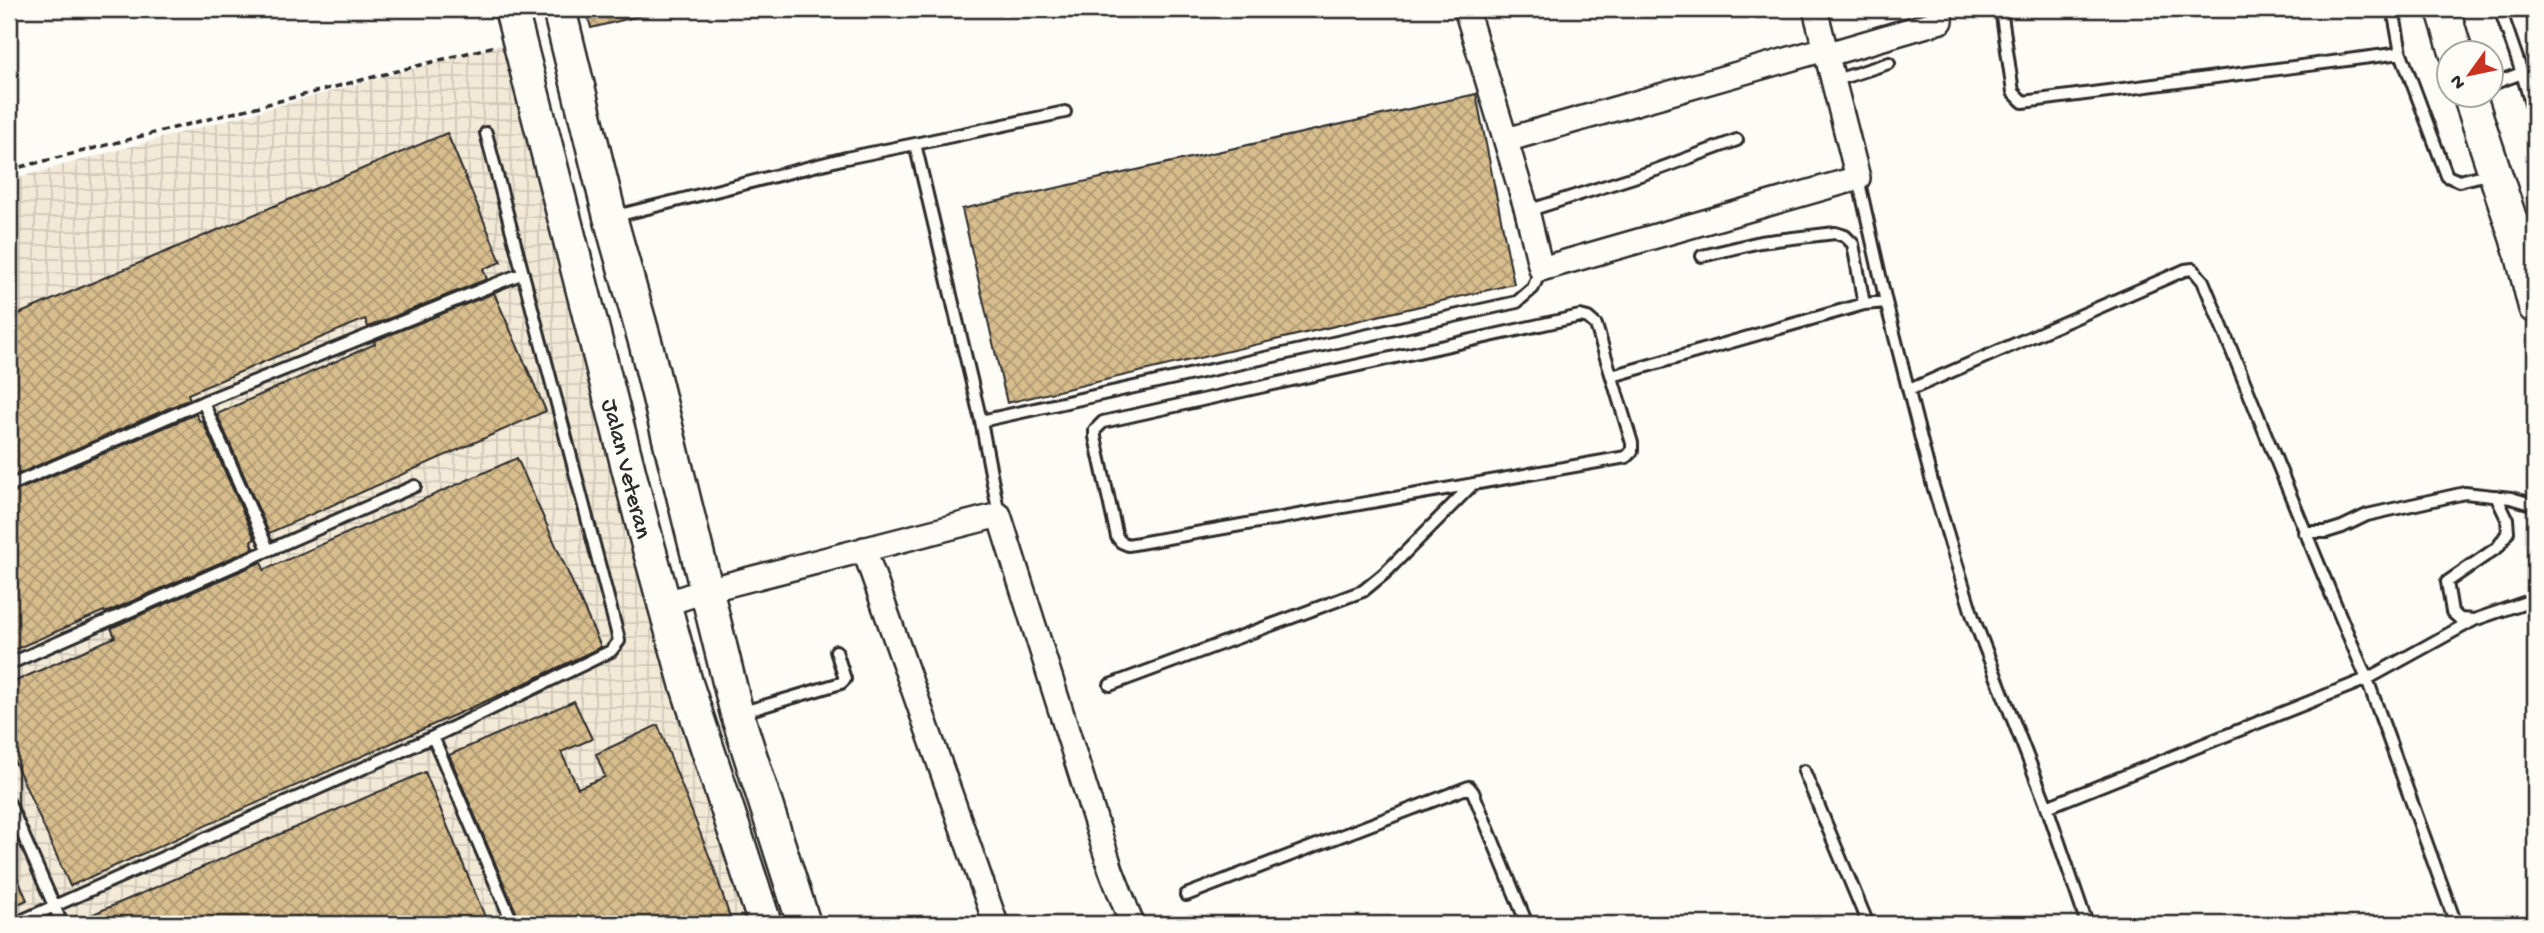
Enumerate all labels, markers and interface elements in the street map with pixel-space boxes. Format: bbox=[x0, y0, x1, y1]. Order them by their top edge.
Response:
north arrow bbox=[2436, 38, 2506, 108]
text: N bbox=[2446, 70, 2472, 93]
street label: Jalan Veteran bbox=[593, 396, 657, 543]

